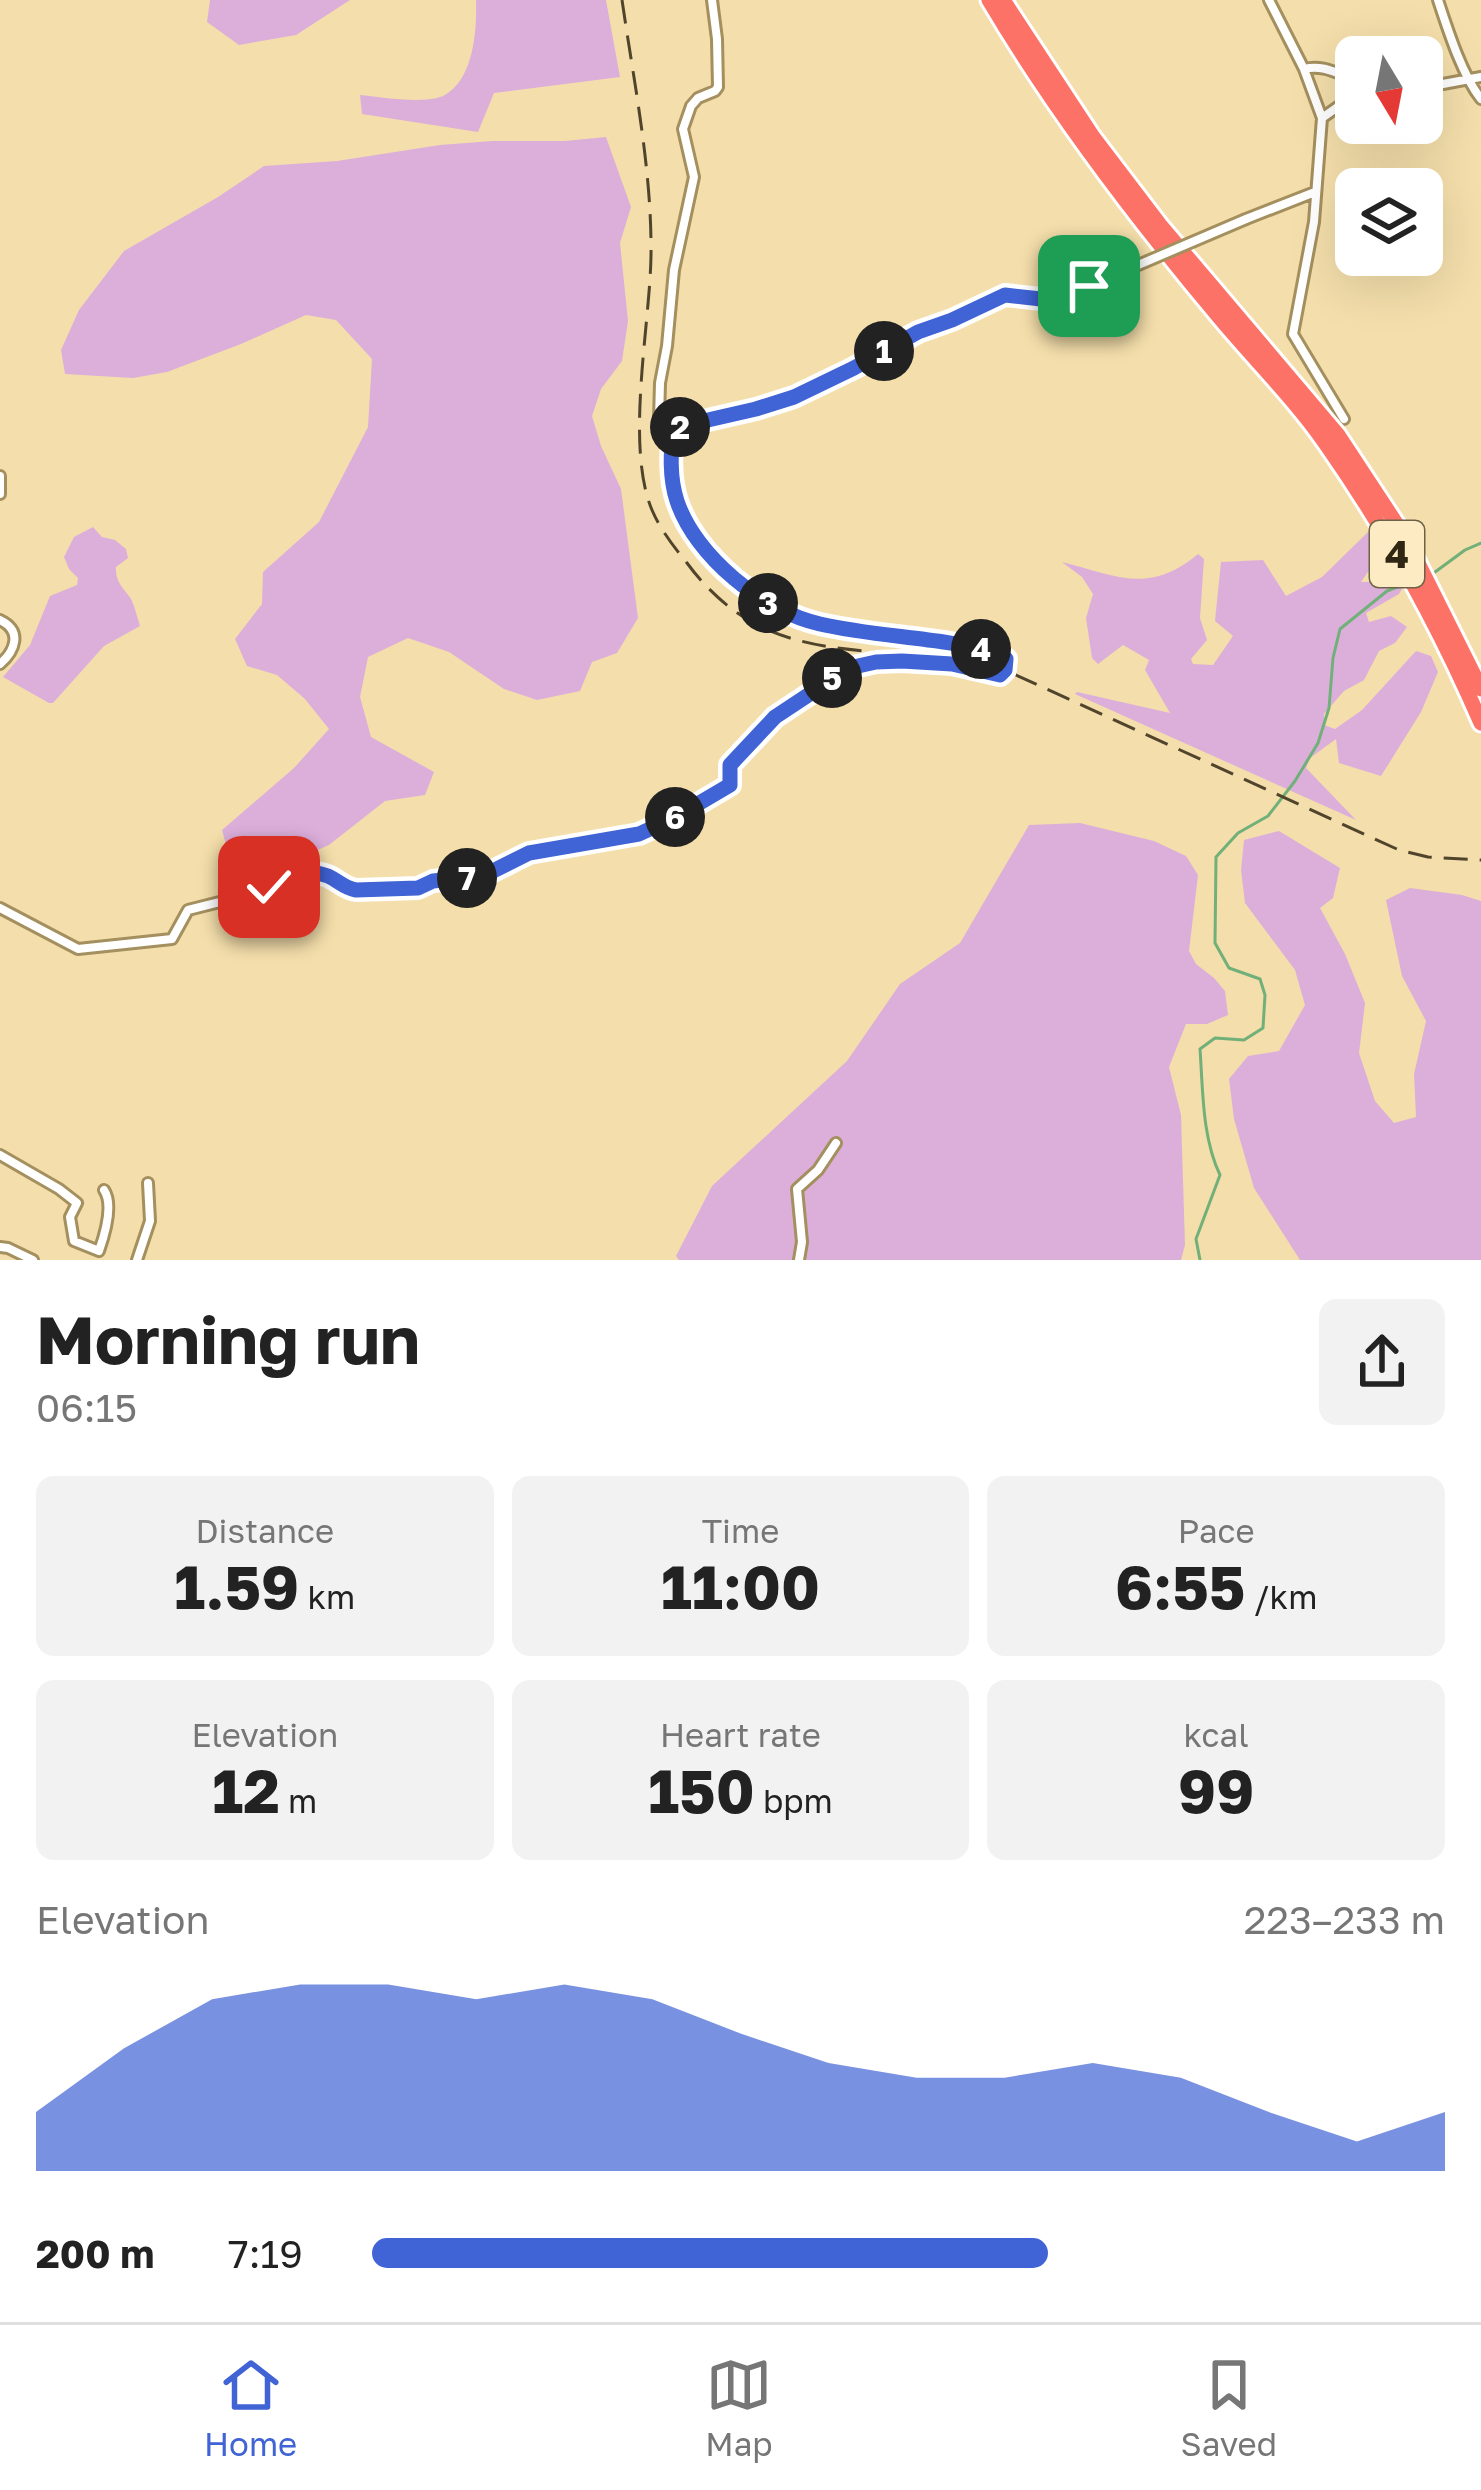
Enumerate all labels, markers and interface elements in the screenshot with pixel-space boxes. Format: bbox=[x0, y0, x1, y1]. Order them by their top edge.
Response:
north arrow bbox=[1335, 36, 1443, 144]
map controls bbox=[1335, 36, 1443, 276]
button: layers bbox=[1335, 168, 1443, 276]
pin bbox=[1038, 235, 1140, 337]
icon: arrive bbox=[1056, 253, 1122, 319]
pin: 1 bbox=[854, 321, 914, 381]
text: 1 bbox=[876, 331, 893, 370]
pin: 2 bbox=[650, 397, 710, 457]
text: 2 bbox=[670, 407, 690, 446]
road number: 4 bbox=[1370, 521, 1424, 587]
pin: 3 bbox=[738, 573, 798, 633]
text: 3 bbox=[758, 583, 778, 622]
pin: 4 bbox=[951, 619, 1011, 679]
text: 4 bbox=[971, 629, 991, 668]
pin: 5 bbox=[802, 648, 862, 708]
text: 5 bbox=[822, 658, 842, 697]
pin: 6 bbox=[645, 787, 705, 847]
text: 6 bbox=[665, 797, 685, 836]
pin bbox=[218, 836, 320, 938]
pin: 7 bbox=[437, 848, 497, 908]
icon: check bbox=[236, 854, 302, 920]
text: 7 bbox=[458, 858, 476, 897]
text: Morning run bbox=[36, 1299, 420, 1379]
button: share bbox=[1319, 1299, 1445, 1425]
text: 06:15 bbox=[36, 1384, 137, 1431]
text: Distance bbox=[195, 1511, 334, 1550]
text: Time bbox=[702, 1511, 779, 1550]
text: Pace bbox=[1178, 1511, 1255, 1550]
text: 1.59 bbox=[174, 1550, 299, 1622]
text: 11:00 bbox=[661, 1550, 820, 1622]
text: 6:55 bbox=[1115, 1550, 1245, 1622]
text: km bbox=[299, 1577, 355, 1616]
text: /km bbox=[1245, 1577, 1317, 1616]
text: Elevation bbox=[191, 1715, 338, 1754]
text: Heart rate bbox=[660, 1715, 821, 1754]
text: kcal bbox=[1184, 1715, 1249, 1754]
text: 12 bbox=[212, 1754, 280, 1826]
text: 150 bbox=[648, 1754, 755, 1826]
text: 99 bbox=[1178, 1754, 1254, 1826]
text: m bbox=[280, 1781, 317, 1820]
text: bpm bbox=[755, 1781, 833, 1820]
text: Elevation bbox=[36, 1896, 209, 1943]
text: 223–233 m bbox=[1244, 1896, 1445, 1943]
text: 200 m bbox=[36, 2230, 154, 2277]
text: 7:19 bbox=[228, 2230, 303, 2277]
tab: Home bbox=[204, 2352, 297, 2463]
tab: Map bbox=[705, 2352, 773, 2463]
tab: Saved bbox=[1181, 2352, 1277, 2463]

